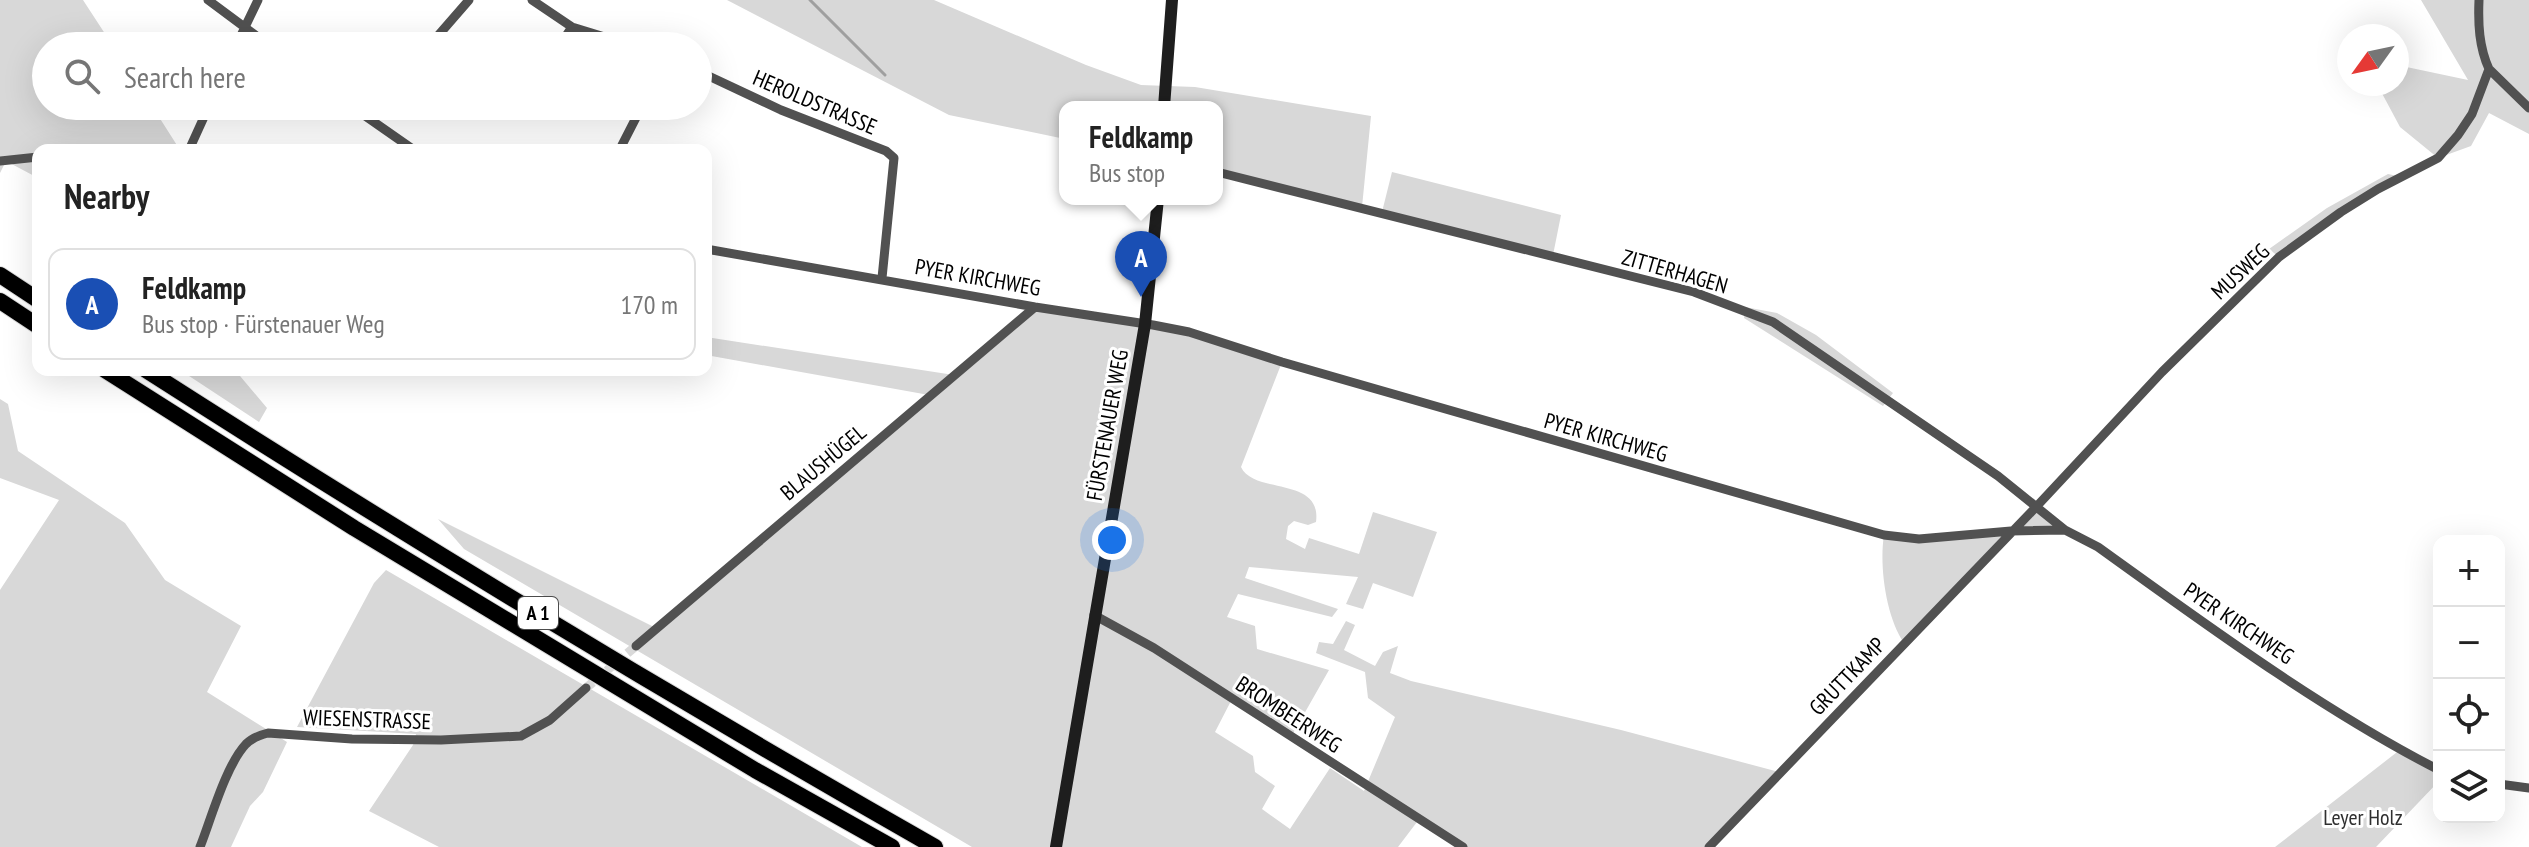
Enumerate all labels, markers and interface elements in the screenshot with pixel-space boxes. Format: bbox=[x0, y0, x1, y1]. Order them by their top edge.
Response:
north arrow bbox=[2337, 24, 2409, 96]
search box bbox=[32, 32, 712, 120]
icon: search bbox=[60, 54, 104, 98]
text: Search here bbox=[124, 57, 246, 96]
street label: HEROLDSTRASSE bbox=[749, 63, 881, 141]
popup bbox=[1059, 101, 1223, 205]
text: Feldkamp bbox=[1089, 117, 1193, 156]
text: Bus stop bbox=[1089, 156, 1165, 189]
text: Nearby bbox=[64, 174, 149, 218]
pin: A bbox=[1115, 231, 1167, 297]
street label: MUSWEG bbox=[2205, 237, 2275, 305]
street label: ZITTERHAGEN bbox=[1619, 243, 1731, 299]
street label: PYER KIRCHWEG bbox=[913, 252, 1043, 302]
text: Feldkamp bbox=[142, 268, 246, 307]
text: A bbox=[85, 288, 99, 321]
text: 170 m bbox=[620, 288, 678, 321]
text: Bus stop · Fürstenauer Weg bbox=[142, 307, 385, 340]
street label: FÜRSTENAUER WEG bbox=[1080, 347, 1134, 503]
street label: PYER KIRCHWEG bbox=[1541, 406, 1671, 468]
street label: BLAUSHÜGEL bbox=[774, 418, 872, 506]
your location bbox=[1092, 520, 1132, 560]
map controls bbox=[2433, 535, 2505, 823]
button: + bbox=[2433, 535, 2505, 607]
street label: PYER KIRCHWEG bbox=[2179, 576, 2299, 670]
road number: A 1 bbox=[518, 597, 558, 629]
button: − bbox=[2433, 607, 2505, 679]
street label: GRUTTKAMP bbox=[1803, 631, 1891, 721]
street label: BROMBEERWEG bbox=[1231, 669, 1347, 759]
button: locate bbox=[2433, 679, 2505, 751]
street label: WIESENSTRASSE bbox=[303, 703, 431, 735]
button: layers bbox=[2433, 751, 2505, 823]
park label: Leyer Holz bbox=[2323, 803, 2403, 831]

